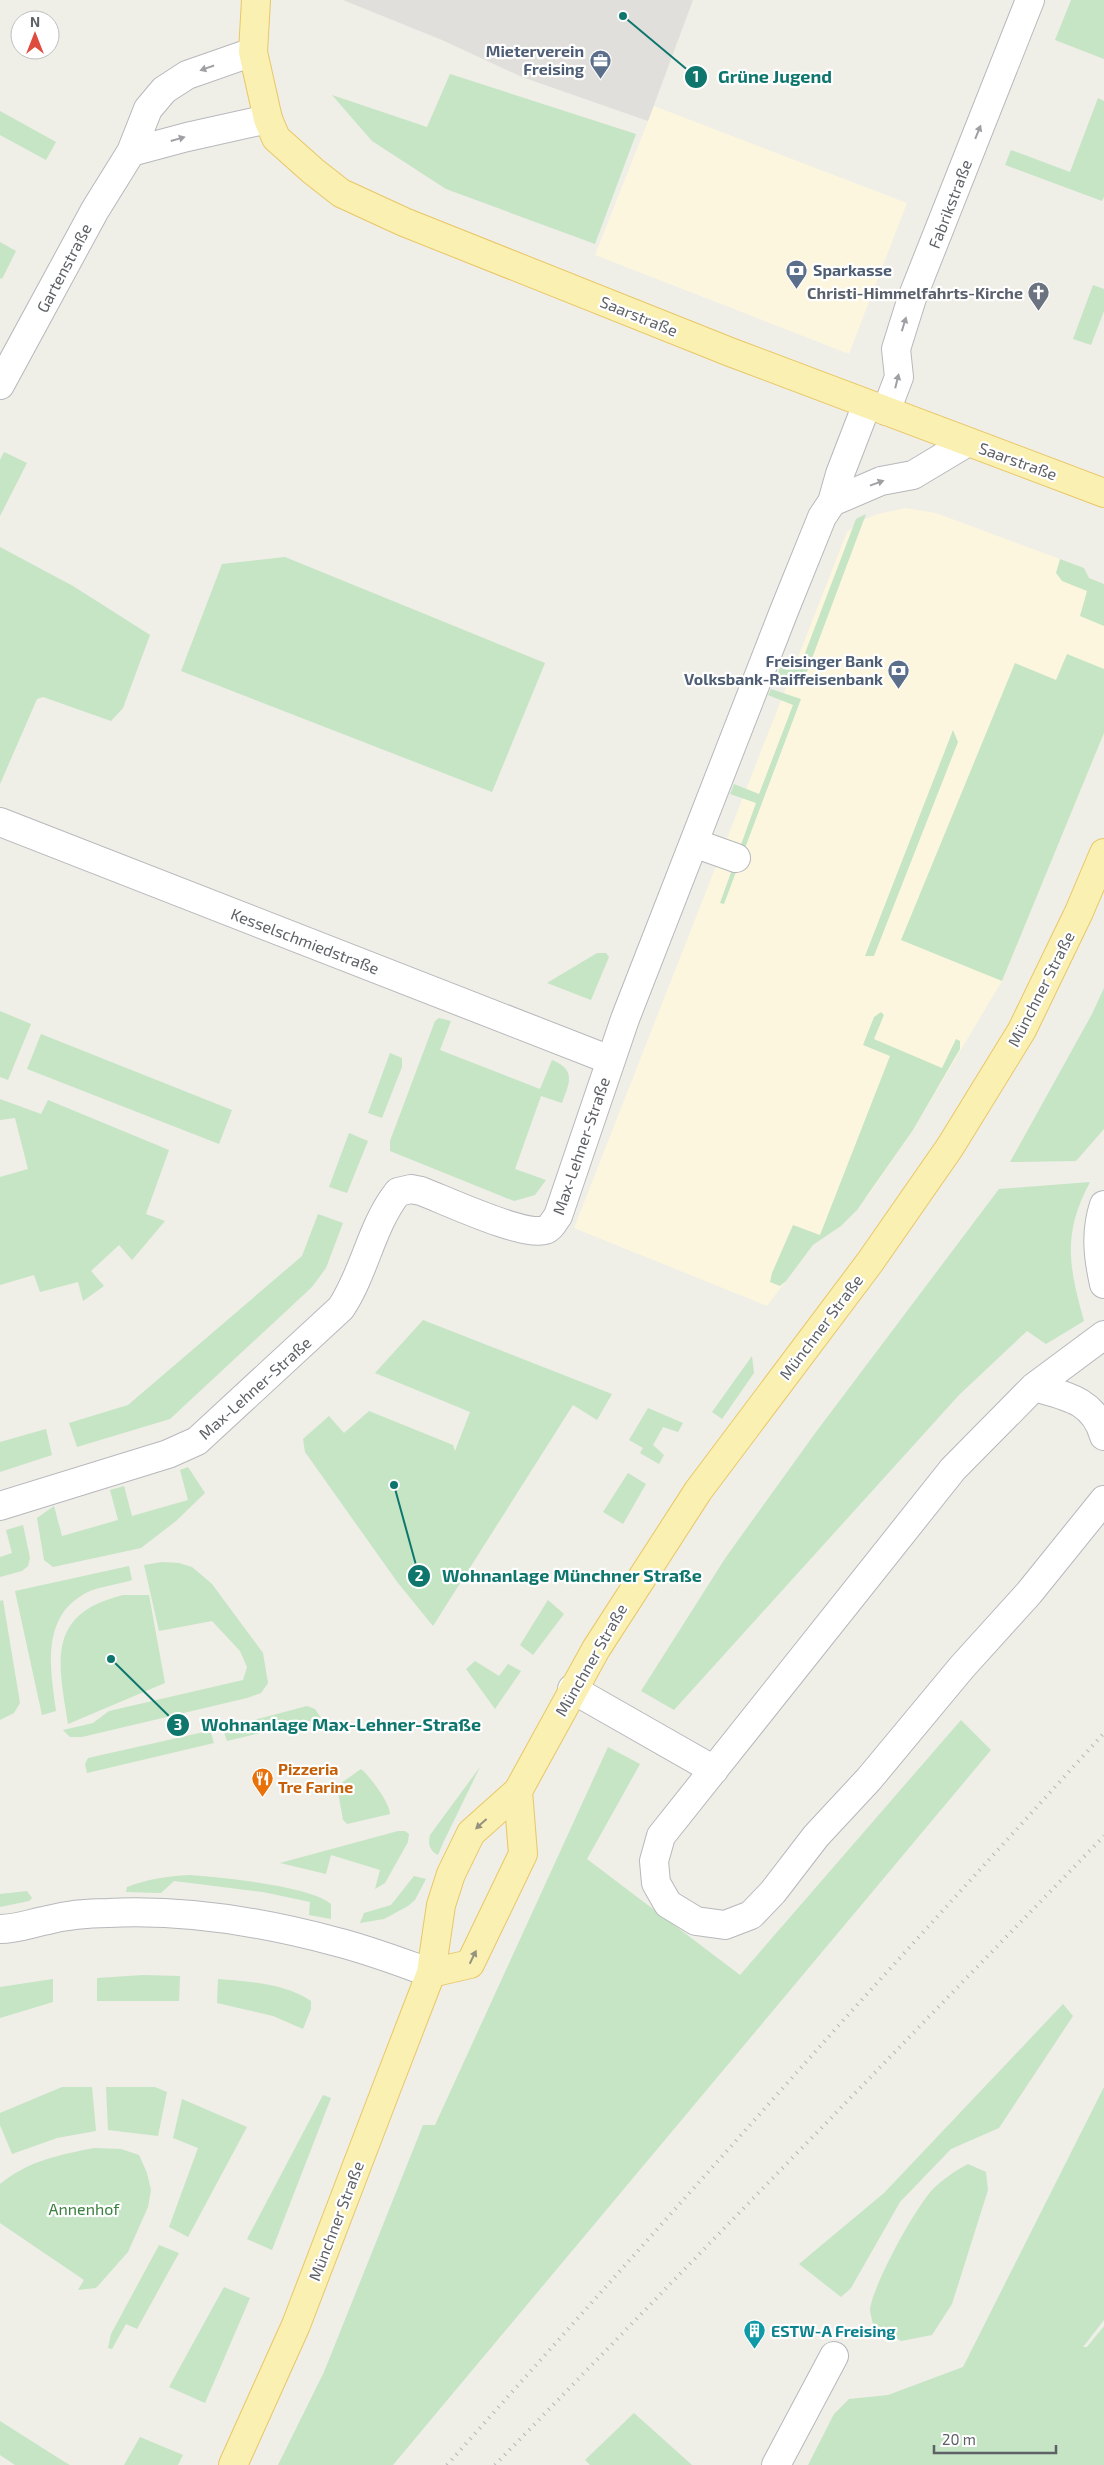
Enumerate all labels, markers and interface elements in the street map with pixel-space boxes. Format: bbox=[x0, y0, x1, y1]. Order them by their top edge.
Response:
north arrow bbox=[10, 10, 60, 60]
text: N bbox=[30, 13, 40, 30]
place label: Mieterverein Freising bbox=[486, 41, 585, 78]
office icon: Mieterverein Freising bbox=[588, 48, 612, 79]
callout: Grüne Jugend bbox=[683, 60, 843, 93]
one-way arrow bbox=[200, 65, 215, 72]
text: Grüne Jugend bbox=[718, 65, 832, 87]
text: 1 bbox=[693, 67, 699, 85]
one-way arrow bbox=[974, 124, 982, 139]
one-way arrow bbox=[170, 135, 186, 143]
street label: Fabrikstraße bbox=[924, 157, 975, 251]
street label: Gartenstraße bbox=[32, 220, 95, 316]
bank icon: Sparkasse bbox=[785, 258, 809, 289]
place label: Sparkasse bbox=[813, 260, 892, 279]
church icon: Christi-Himmelfahrts-Kirche bbox=[1027, 281, 1051, 312]
place label: Christi-Himmelfahrts-Kirche bbox=[807, 283, 1023, 302]
street label: Saarstraße bbox=[598, 291, 681, 340]
one-way arrow bbox=[901, 316, 909, 331]
one-way arrow bbox=[893, 373, 901, 389]
street label: Saarstraße bbox=[976, 438, 1060, 483]
one-way arrow bbox=[870, 479, 885, 487]
place label: Freisinger Bank Volksbank-Raiffeisenbank bbox=[684, 651, 883, 688]
bank icon: Freisinger Bank Volksbank-Raiffeisenbank bbox=[887, 658, 911, 689]
street label: Kesselschmiedstraße bbox=[228, 903, 382, 978]
street label: Münchner Straße bbox=[1003, 928, 1078, 1050]
street label: Max-Lehner-Straße bbox=[548, 1074, 613, 1217]
street label: Münchner Straße bbox=[775, 1270, 866, 1383]
street label: Max-Lehner-Straße bbox=[195, 1332, 315, 1443]
callout: Wohnanlage Münchner Straße bbox=[407, 1559, 712, 1592]
text: Wohnanlage Münchner Straße bbox=[442, 1564, 702, 1586]
text: 2 bbox=[415, 1566, 424, 1584]
street label: Münchner Straße bbox=[551, 1600, 630, 1719]
callout: Wohnanlage Max-Lehner-Straße bbox=[166, 1708, 491, 1741]
text: Wohnanlage Max-Lehner-Straße bbox=[201, 1713, 481, 1735]
text: 3 bbox=[174, 1715, 182, 1733]
place label: Pizzeria Tre Farine bbox=[278, 1759, 353, 1796]
restaurant icon: Pizzeria Tre Farine bbox=[250, 1766, 274, 1797]
one-way arrow bbox=[475, 1818, 488, 1829]
one-way arrow bbox=[469, 1949, 478, 1964]
street label: Münchner Straße bbox=[304, 2158, 367, 2283]
park label: Annenhof bbox=[49, 2199, 120, 2218]
building icon: ESTW-A Freising bbox=[743, 2319, 767, 2350]
place label: ESTW-A Freising bbox=[771, 2321, 896, 2340]
scale bar bbox=[934, 2422, 1056, 2454]
text: 20 m bbox=[942, 2430, 976, 2448]

